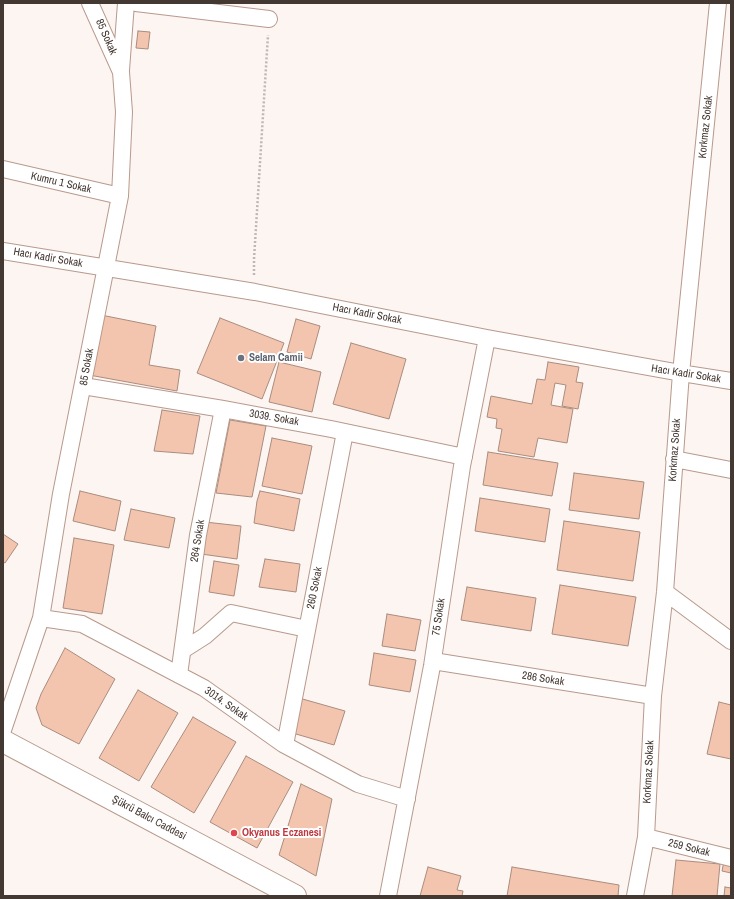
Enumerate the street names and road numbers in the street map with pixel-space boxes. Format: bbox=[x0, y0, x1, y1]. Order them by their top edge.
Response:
street label: 85 Sokak bbox=[92, 17, 120, 57]
street label: Korkmaz Sokak bbox=[696, 95, 716, 159]
street label: Kumru 1 Sokak bbox=[29, 170, 93, 196]
street label: Hacı Kadir Sokak bbox=[12, 245, 84, 271]
street label: Hacı Kadir Sokak bbox=[331, 301, 403, 327]
street label: 85 Sokak bbox=[77, 347, 97, 387]
street label: Hacı Kadir Sokak bbox=[650, 362, 722, 386]
street label: 3039. Sokak bbox=[248, 407, 300, 429]
street label: Korkmaz Sokak bbox=[666, 418, 684, 482]
street label: 264 Sokak bbox=[188, 519, 208, 563]
street label: 260 Sokak bbox=[304, 566, 326, 610]
street label: 75 Sokak bbox=[430, 597, 448, 637]
street label: 286 Sokak bbox=[521, 669, 565, 689]
street label: 3014. Sokak bbox=[202, 684, 250, 724]
street label: Korkmaz Sokak bbox=[641, 740, 657, 804]
street label: Şükrü Balcı Caddesi bbox=[110, 793, 188, 843]
street label: 259 Sokak bbox=[667, 836, 711, 860]

